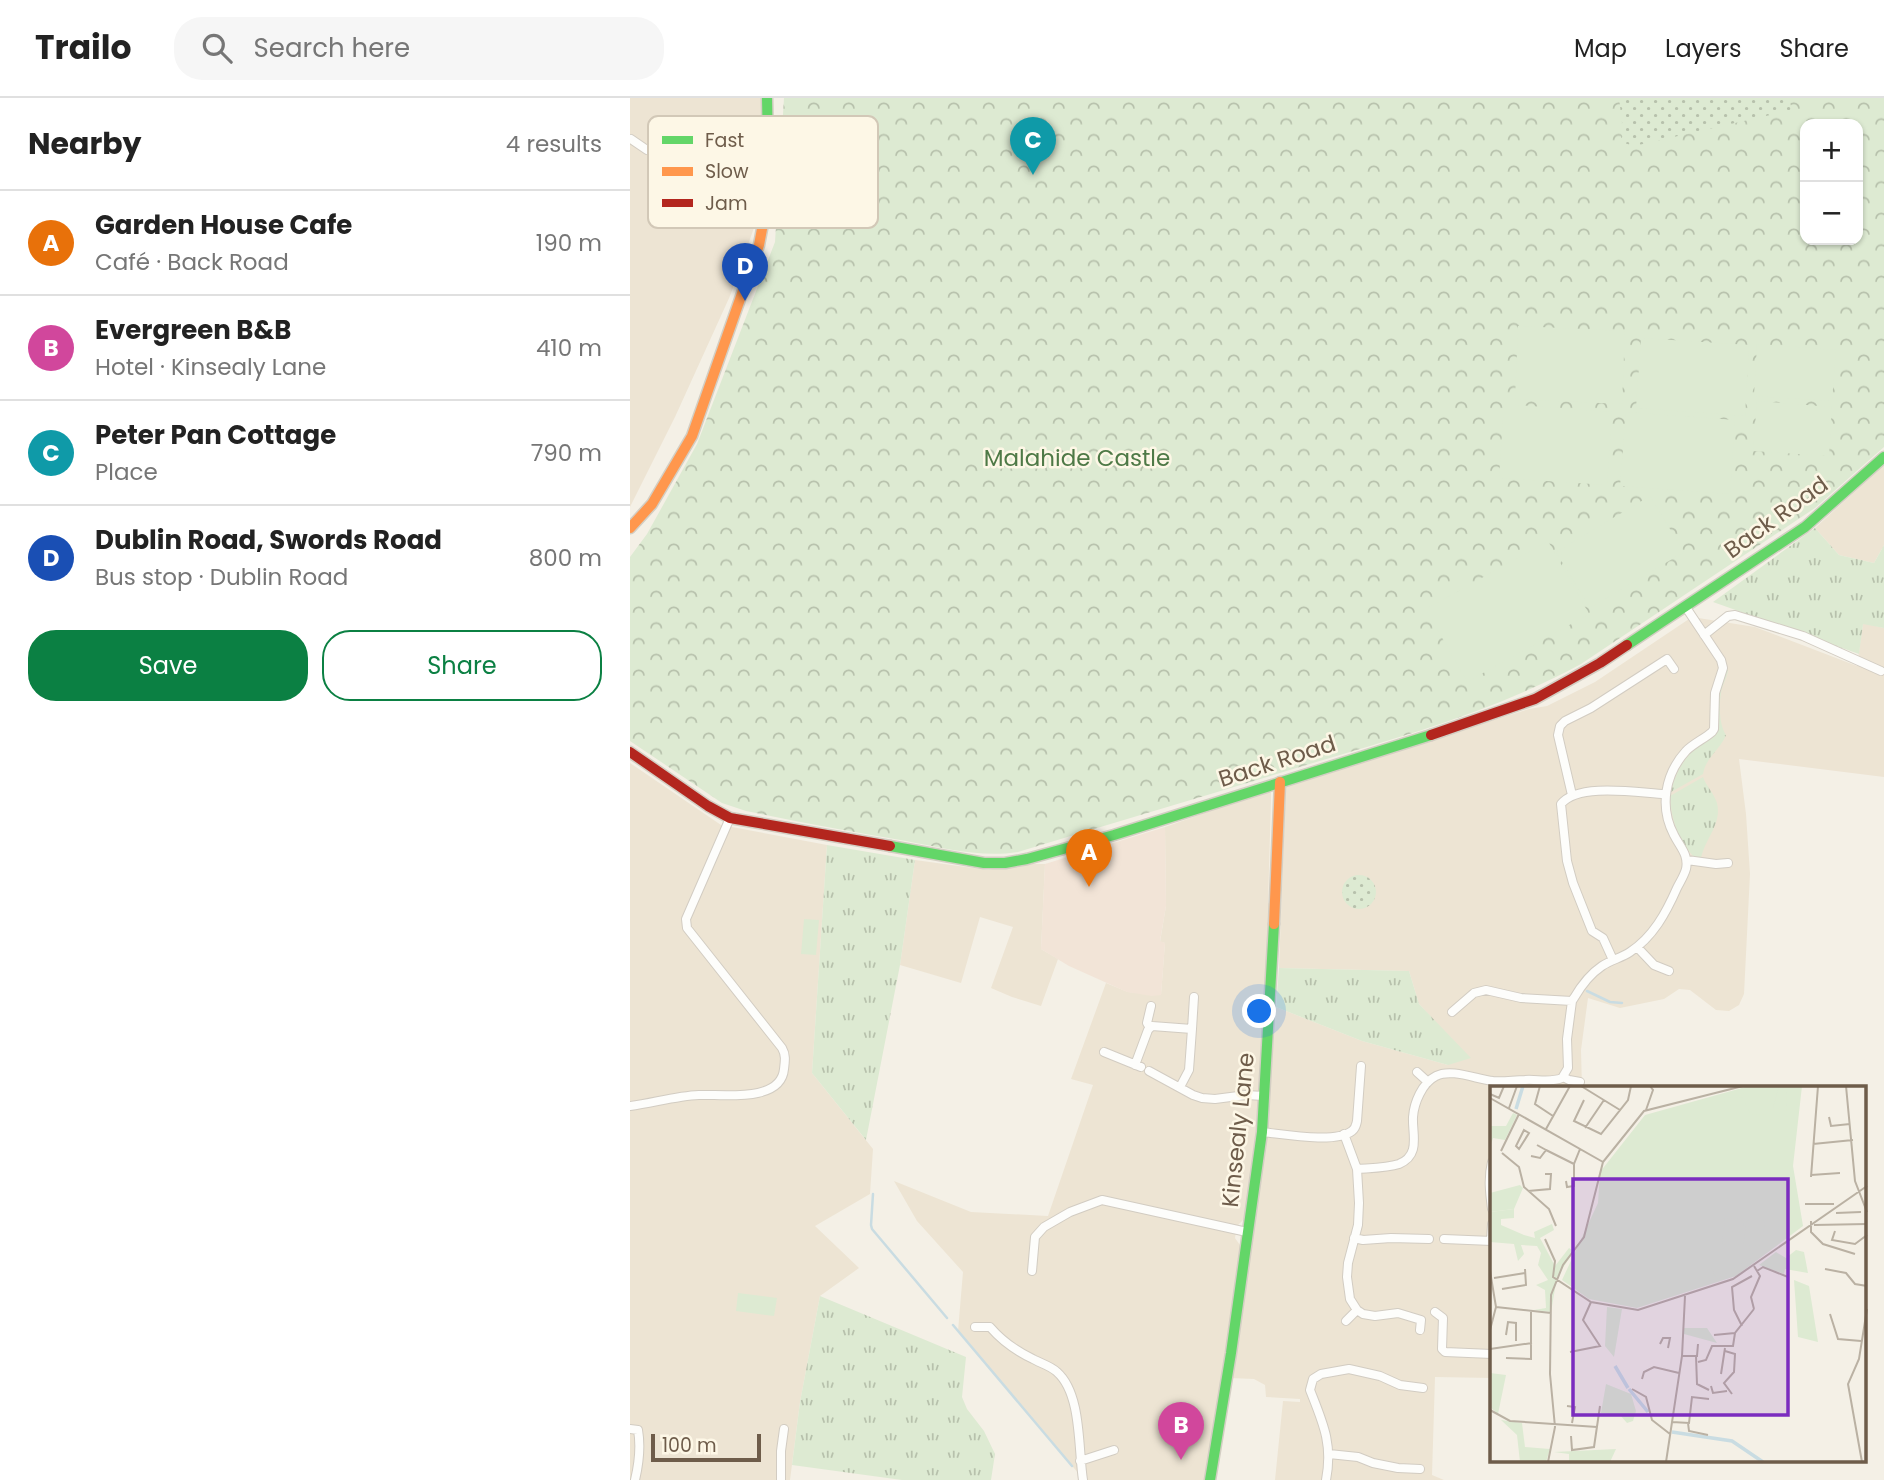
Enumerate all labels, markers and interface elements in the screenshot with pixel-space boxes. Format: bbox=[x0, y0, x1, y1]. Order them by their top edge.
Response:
search box bbox=[174, 17, 664, 80]
text: Trailo bbox=[35, 24, 132, 71]
icon: search bbox=[198, 29, 236, 67]
text: Search here bbox=[254, 30, 410, 66]
text: Map bbox=[1574, 32, 1627, 65]
text: Layers bbox=[1665, 32, 1741, 65]
text: Share bbox=[1779, 32, 1849, 65]
legend bbox=[648, 116, 878, 228]
pin: C bbox=[1010, 117, 1056, 175]
map controls bbox=[1800, 119, 1863, 245]
button: + bbox=[1800, 119, 1863, 182]
text: Nearby bbox=[28, 122, 142, 165]
text: Fast bbox=[705, 127, 744, 154]
text: 4 results bbox=[506, 128, 602, 160]
text: Slow bbox=[705, 158, 749, 185]
button: − bbox=[1800, 182, 1863, 245]
text: Jam bbox=[705, 190, 747, 217]
text: Garden House Cafe bbox=[95, 207, 352, 243]
text: A bbox=[43, 227, 59, 259]
text: 190 m bbox=[536, 227, 602, 259]
pin: D bbox=[722, 243, 768, 301]
text: Café · Back Road bbox=[95, 246, 289, 278]
text: Evergreen B&B bbox=[95, 312, 291, 348]
text: B bbox=[43, 332, 59, 364]
text: 410 m bbox=[536, 332, 602, 364]
text: Hotel · Kinsealy Lane bbox=[95, 351, 326, 383]
text: Peter Pan Cottage bbox=[95, 417, 336, 453]
text: C bbox=[42, 437, 60, 469]
text: 790 m bbox=[531, 437, 602, 469]
park label: Malahide Castle bbox=[984, 442, 1170, 474]
text: Place bbox=[95, 456, 158, 488]
street label: Back Road bbox=[1717, 468, 1835, 566]
text: Dublin Road, Swords Road bbox=[95, 522, 442, 558]
text: D bbox=[43, 542, 59, 574]
text: 800 m bbox=[529, 542, 602, 574]
text: Bus stop · Dublin Road bbox=[95, 561, 348, 593]
button: Save bbox=[28, 630, 308, 701]
button: Share bbox=[322, 630, 602, 701]
street label: Back Road bbox=[1214, 727, 1340, 795]
pin: A bbox=[1066, 829, 1112, 887]
your location bbox=[1242, 994, 1276, 1028]
street label: Kinsealy Lane bbox=[1214, 1051, 1262, 1209]
inset map bbox=[1490, 1086, 1867, 1462]
pin: B bbox=[1158, 1402, 1204, 1460]
scale bar bbox=[651, 1431, 761, 1463]
text: 100 m bbox=[662, 1432, 717, 1459]

